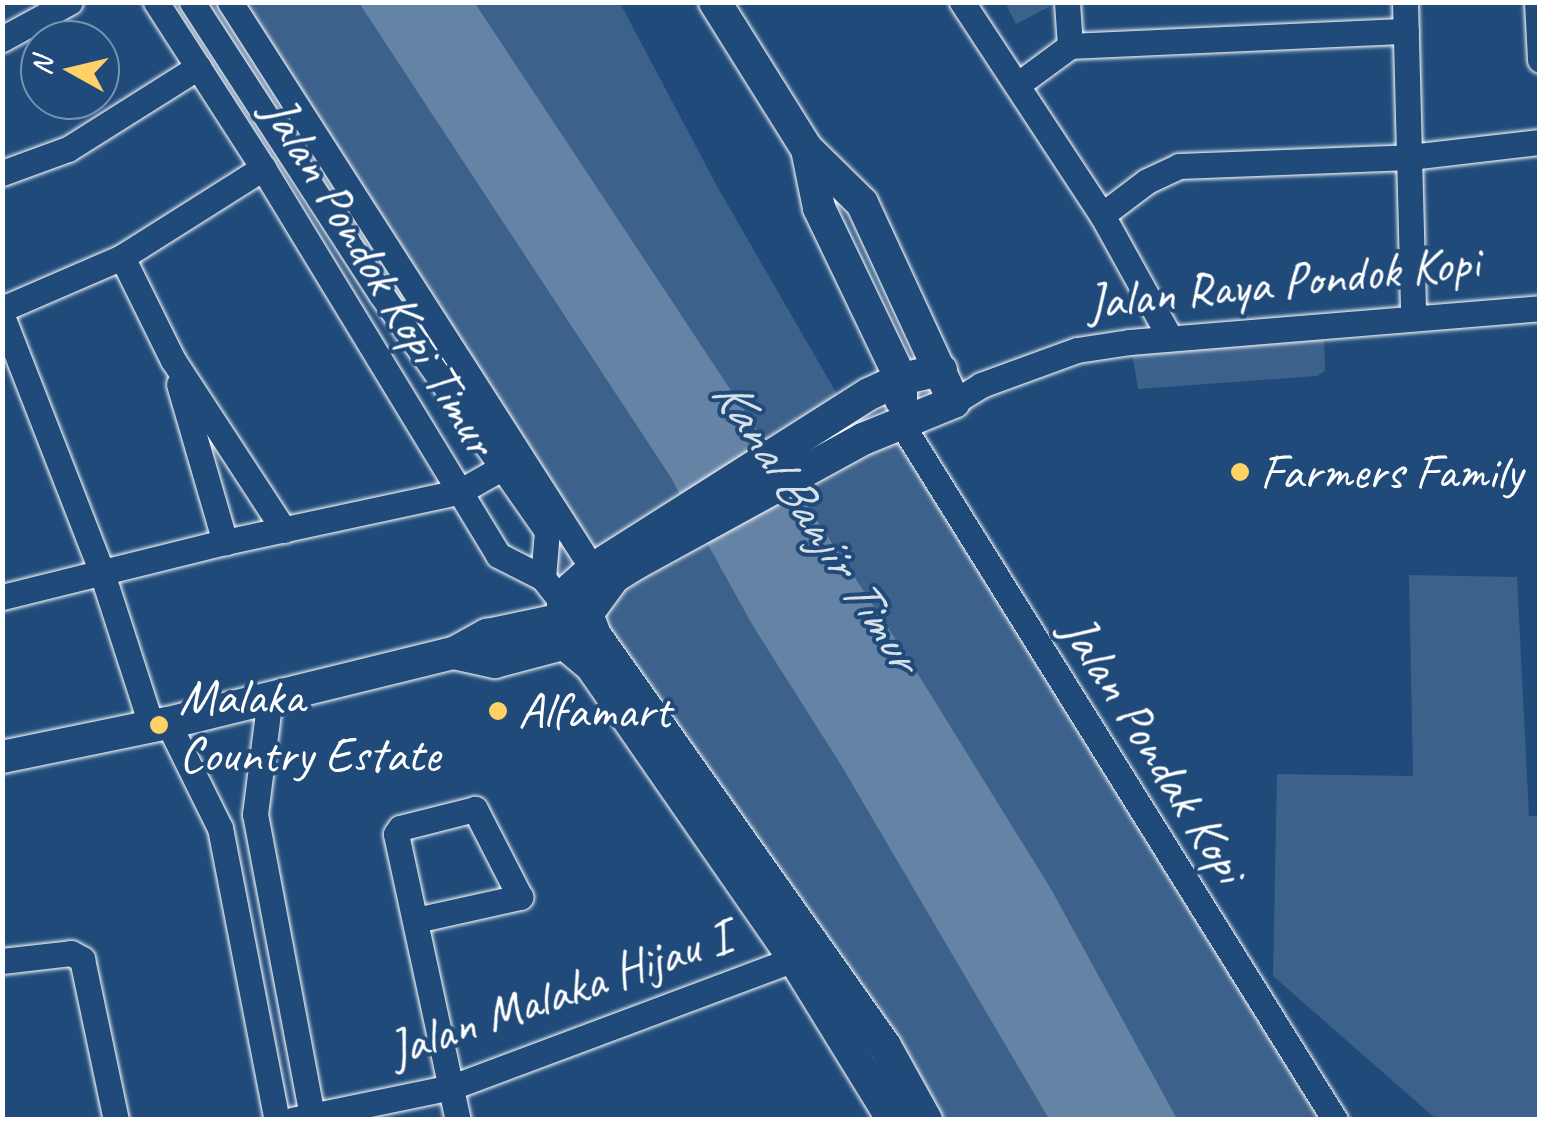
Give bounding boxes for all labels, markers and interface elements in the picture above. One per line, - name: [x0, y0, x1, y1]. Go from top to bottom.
- north arrow: [20, 20, 120, 120]
- text: N: [23, 55, 60, 77]
- street label: Jalan Pondok Kopi Timur: [250, 86, 510, 466]
- street label: Jalan Raya Pondok Kopi: [1084, 232, 1482, 332]
- water label: Kanal Banjir Timur: [698, 365, 934, 683]
- place label: Farmers Family: [1260, 442, 1521, 502]
- marker: Farmers Family: [1229, 461, 1251, 483]
- street label: Jalan Pondak Kopi: [1049, 606, 1259, 892]
- place label: Malaka Country Estate: [179, 666, 440, 784]
- place label: Alfamart: [518, 681, 671, 741]
- marker: Alfamart: [487, 700, 509, 722]
- marker: Malaka Country Estate: [148, 714, 170, 736]
- street label: Jalan Malaka Hijau I: [381, 907, 737, 1079]

